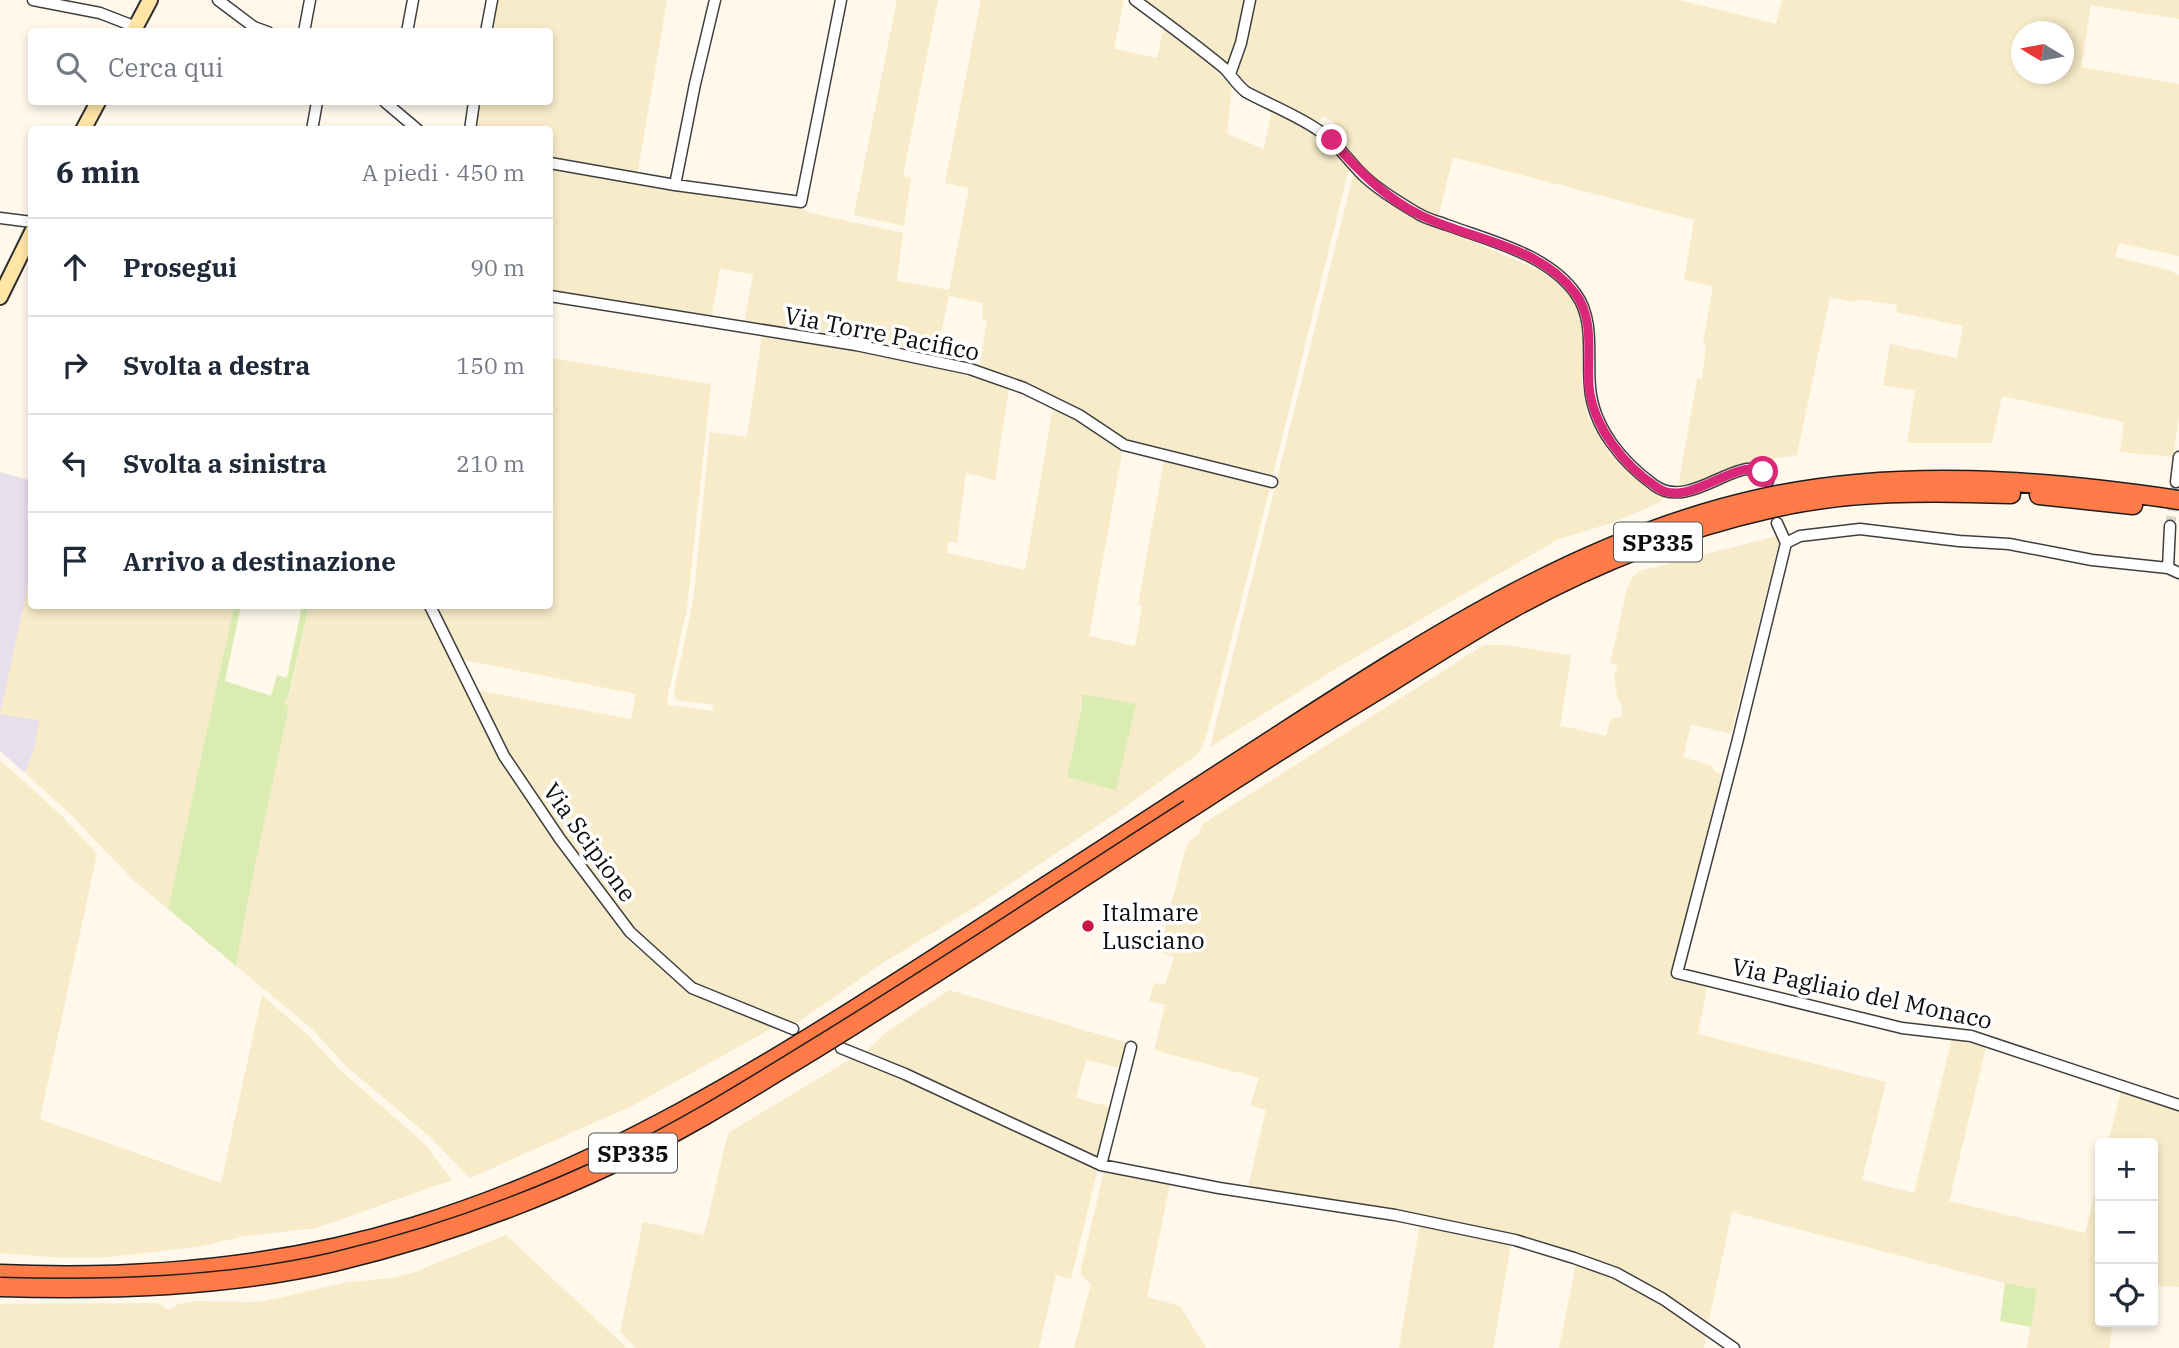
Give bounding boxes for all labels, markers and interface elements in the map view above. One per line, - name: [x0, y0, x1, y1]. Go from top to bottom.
- north arrow: [2011, 21, 2074, 84]
- search box: [28, 28, 553, 105]
- icon: search: [52, 48, 90, 86]
- text: Cerca qui: [108, 50, 223, 84]
- route end: [1316, 124, 1347, 155]
- text: 6 min: [56, 152, 140, 191]
- text: A piedi · 450 m: [362, 157, 525, 187]
- icon: ahead: [56, 248, 94, 286]
- text: Prosegui: [123, 250, 237, 284]
- text: 90 m: [470, 252, 525, 282]
- street label: Via Torre Pacifico: [782, 298, 982, 368]
- icon: right: [56, 346, 94, 384]
- text: Svolta a destra: [123, 348, 310, 382]
- text: 150 m: [456, 350, 525, 380]
- icon: left: [56, 444, 94, 482]
- text: Svolta a sinistra: [123, 446, 327, 480]
- text: 210 m: [456, 448, 525, 478]
- route start: [1747, 456, 1778, 487]
- road number: SP335: [1614, 522, 1702, 562]
- icon: arrive: [56, 542, 94, 580]
- text: Arrivo a destinazione: [123, 544, 396, 578]
- street label: Via Scipione: [536, 776, 644, 908]
- place label: Italmare Lusciano: [1102, 896, 1205, 956]
- marker: Italmare Lusciano: [1080, 918, 1096, 934]
- street label: Via Pagliaio del Monaco: [1729, 950, 1995, 1036]
- road number: SP335: [589, 1134, 677, 1172]
- map controls: [2095, 1138, 2158, 1327]
- button: +: [2095, 1138, 2158, 1201]
- button: −: [2095, 1201, 2158, 1264]
- button: locate: [2095, 1264, 2158, 1327]

